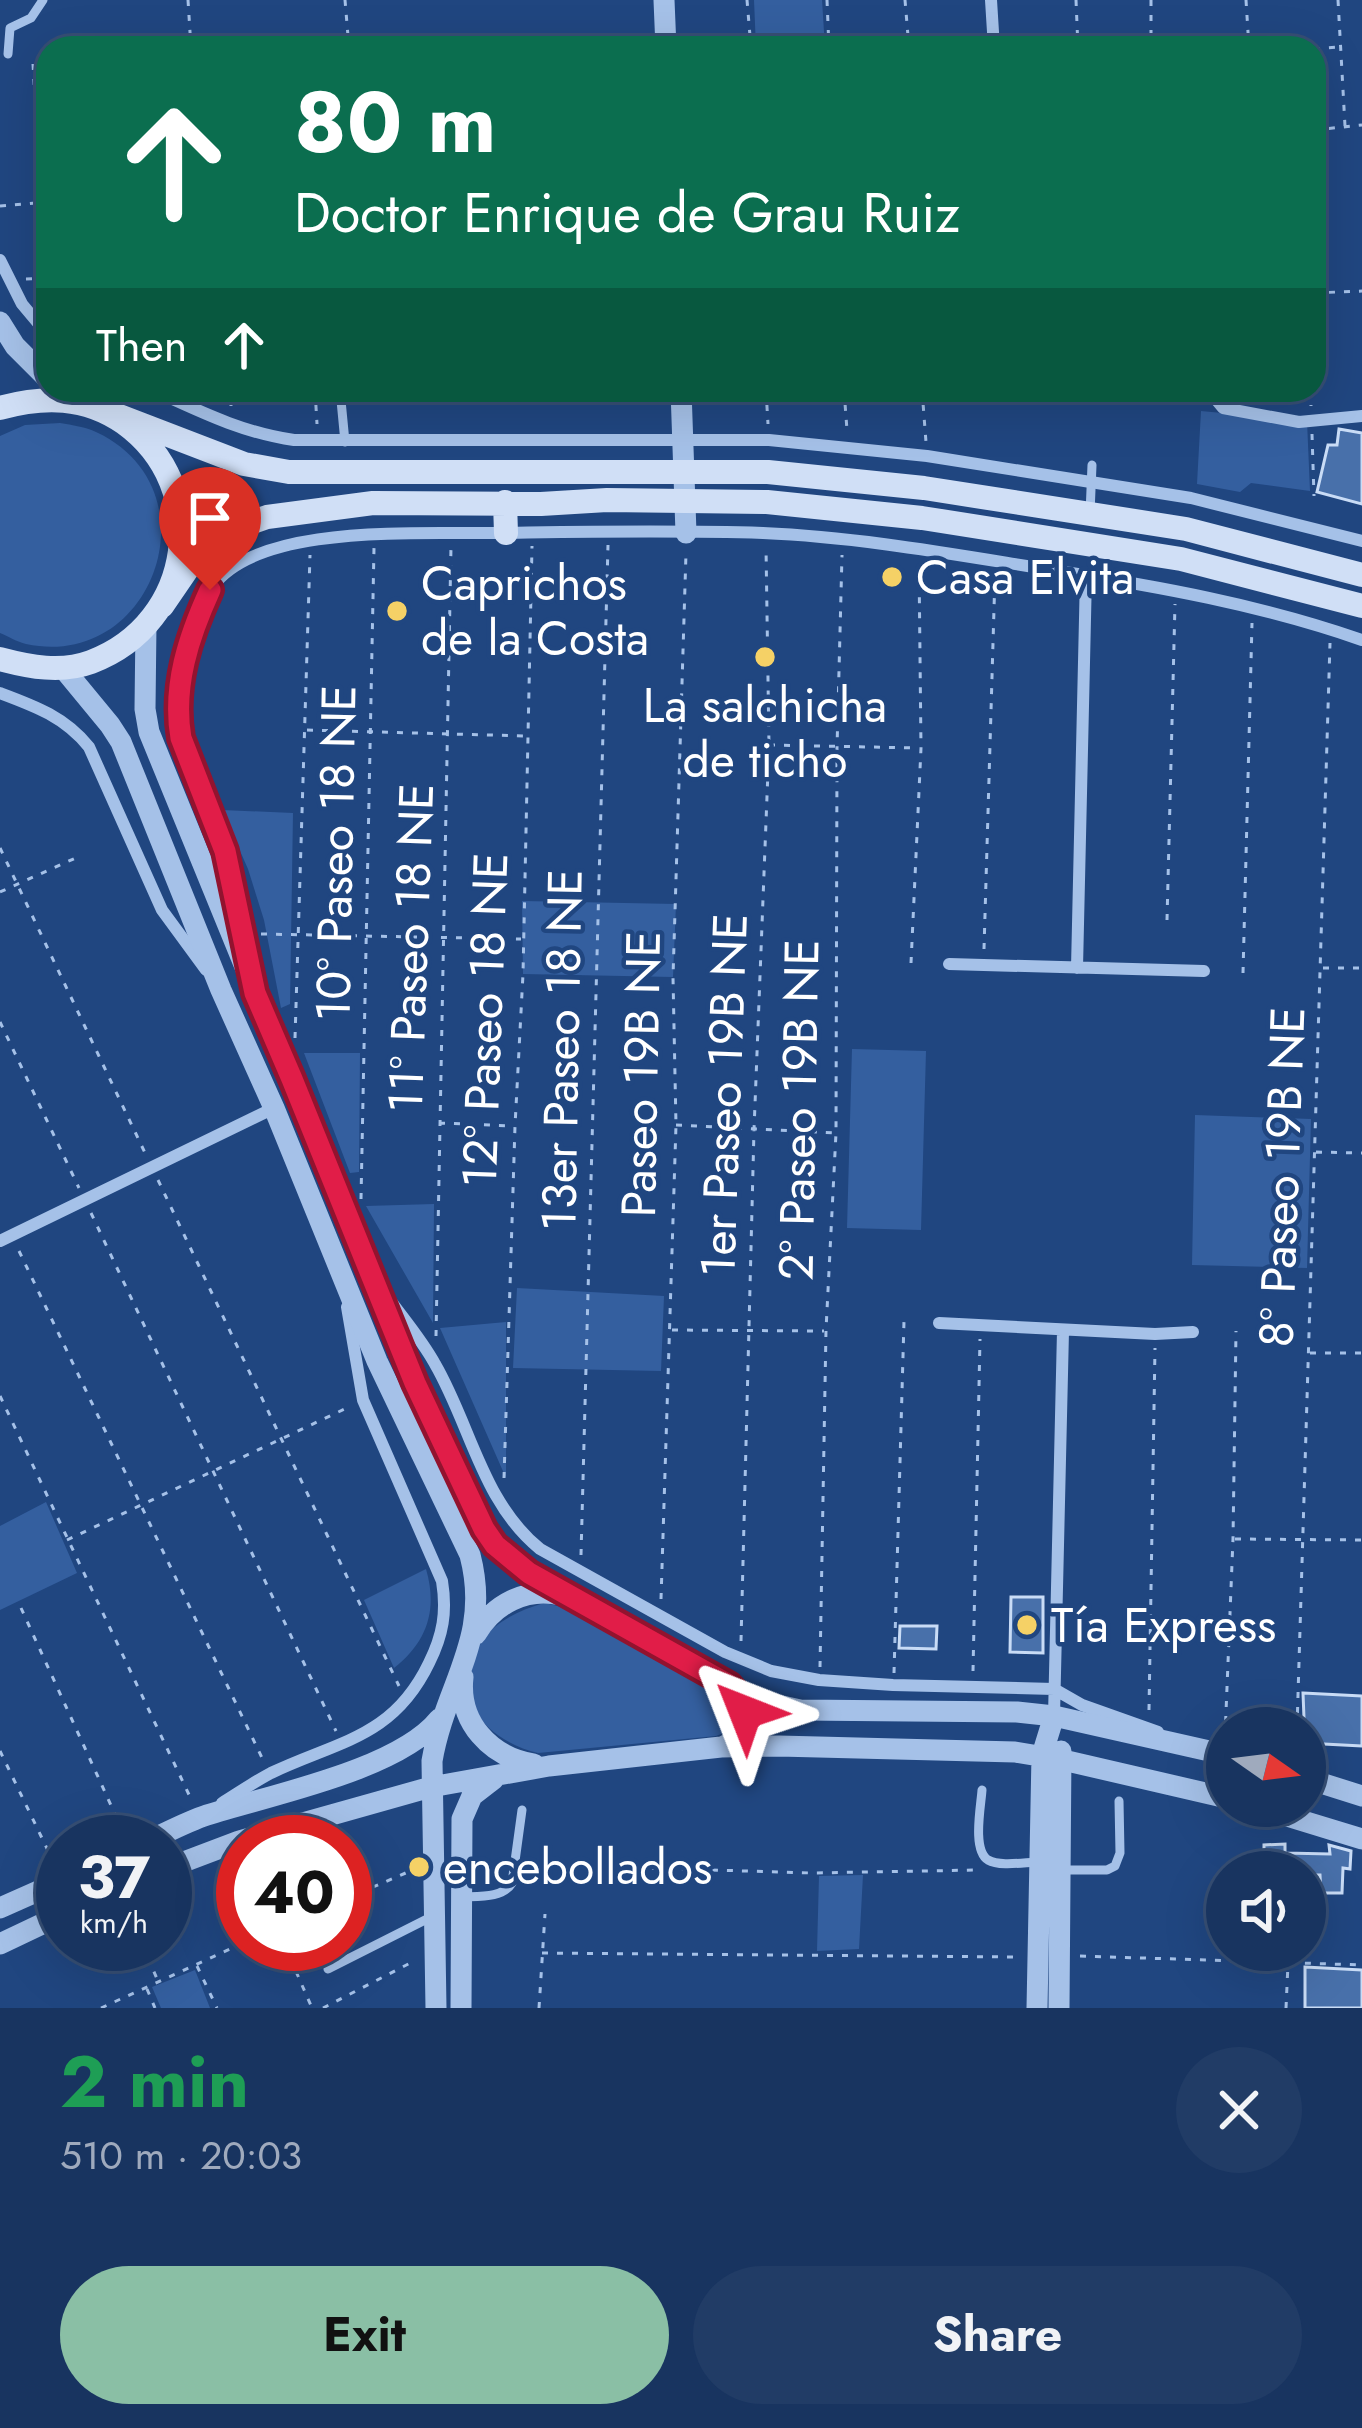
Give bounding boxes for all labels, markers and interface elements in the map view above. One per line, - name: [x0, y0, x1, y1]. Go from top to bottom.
- text: 80 m: [294, 62, 496, 184]
- icon: ahead: [96, 84, 252, 240]
- text: Doctor Enrique de Grau Ruiz: [294, 174, 960, 252]
- icon: ahead: [211, 312, 277, 378]
- text: Then: [96, 313, 187, 378]
- pin: [159, 467, 261, 590]
- icon: arrive: [177, 485, 243, 551]
- place label: Casa Elvita: [916, 543, 1134, 612]
- place label: Caprichos de la Costa: [421, 549, 649, 673]
- marker: Casa Elvita: [879, 564, 905, 590]
- marker: Caprichos de la Costa: [384, 598, 410, 624]
- marker: La salchicha de ticho: [752, 644, 778, 670]
- place label: La salchicha de ticho: [643, 671, 887, 795]
- street label: 10º Paseo 18 NE: [299, 684, 373, 1022]
- street label: 11º Paseo 18 NE: [371, 782, 451, 1114]
- street label: 12º Paseo 18 NE: [445, 851, 525, 1189]
- street label: 13er Paseo 18 NE: [524, 869, 600, 1231]
- street label: 1er Paseo 19B NE: [683, 912, 765, 1278]
- street label: Paseo 19B NE: [604, 930, 678, 1218]
- street label: 2º Paseo 19B NE: [762, 939, 836, 1281]
- street label: 8º Paseo 19B NE: [1242, 1006, 1322, 1348]
- place label: Tía Express: [1051, 1591, 1276, 1660]
- marker: Tía Express: [1014, 1612, 1040, 1638]
- position arrow: [682, 1649, 808, 1775]
- north arrow: [1206, 1707, 1326, 1827]
- map controls: [1206, 1707, 1326, 1971]
- speed limit sign: 40: [216, 1815, 372, 1971]
- place label: encebollados: [443, 1833, 712, 1902]
- text: 37: [78, 1834, 150, 1921]
- button: sound: [1206, 1851, 1326, 1971]
- marker: encebollados: [406, 1854, 432, 1880]
- text: km/h: [80, 1901, 148, 1944]
- text: 2 min: [60, 2030, 249, 2134]
- button: close: [1176, 2047, 1302, 2173]
- text: 510 m · 20:03: [60, 2127, 302, 2184]
- button: Exit: [60, 2266, 669, 2404]
- button: Share: [693, 2266, 1302, 2404]

